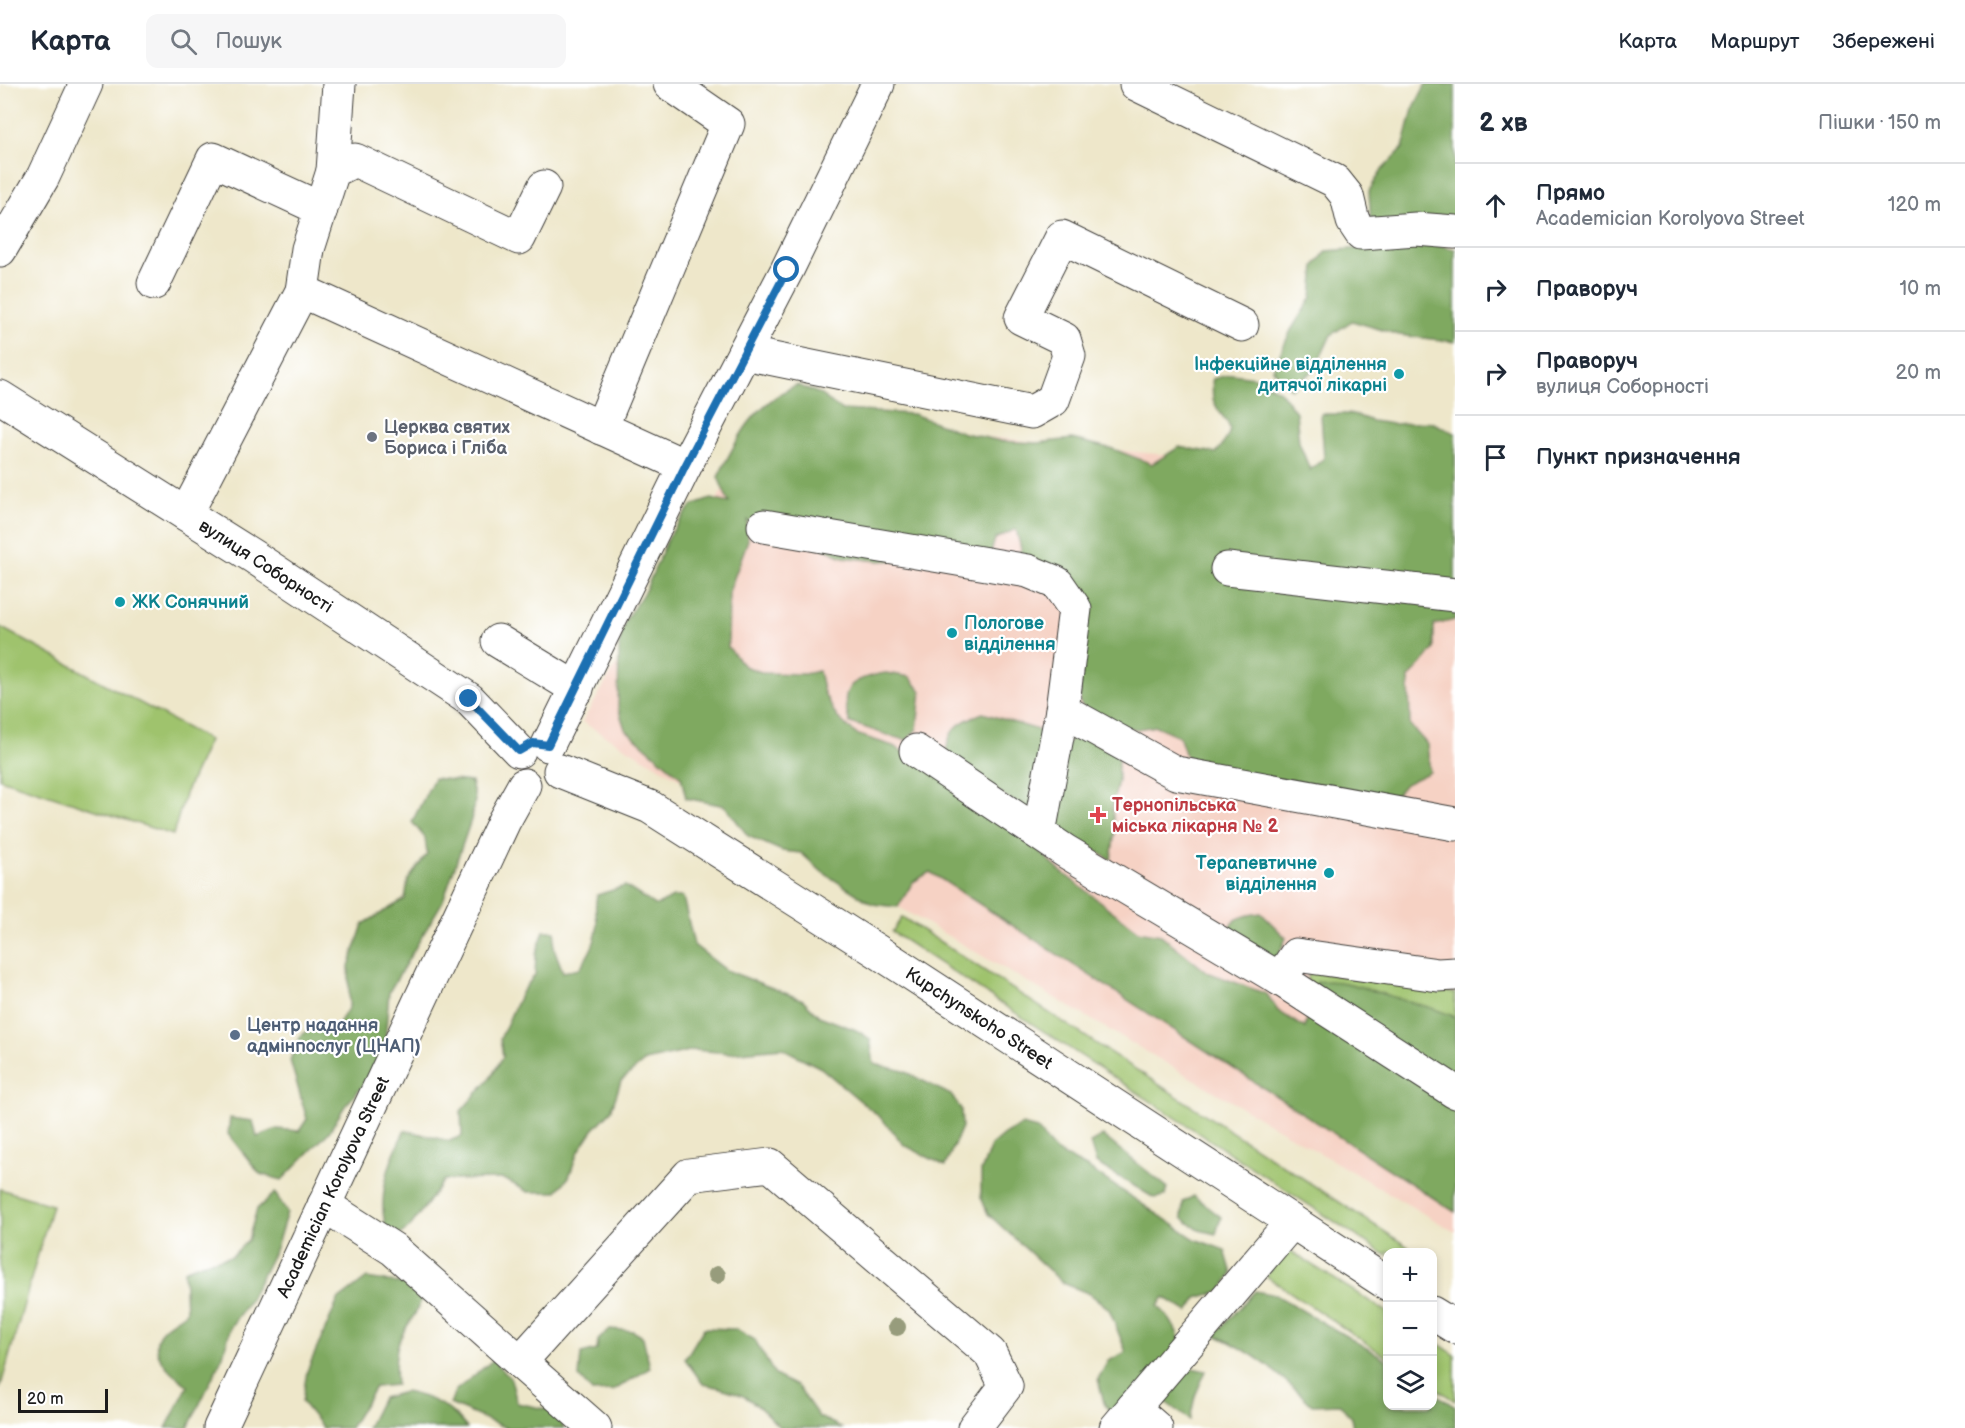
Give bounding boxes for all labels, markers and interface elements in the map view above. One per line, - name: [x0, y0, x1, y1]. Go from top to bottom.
- search box: [146, 14, 566, 68]
- text: Карта: [30, 25, 110, 58]
- icon: search: [167, 25, 200, 58]
- text: Пошук: [215, 28, 282, 55]
- text: Карта: [1618, 29, 1677, 54]
- text: Маршрут: [1710, 29, 1800, 54]
- text: Збережені: [1833, 29, 1935, 54]
- text: 2 хв: [1479, 108, 1528, 139]
- text: Пішки · 150 m: [1818, 111, 1941, 135]
- text: Прямо: [1536, 180, 1605, 207]
- icon: ahead: [1479, 189, 1512, 222]
- text: 120 m: [1888, 193, 1941, 217]
- text: Academician Korolyova Street: [1536, 207, 1805, 231]
- route start: [773, 256, 799, 282]
- icon: right: [1479, 273, 1512, 306]
- text: Праворуч: [1536, 276, 1638, 303]
- text: 10 m: [1900, 277, 1941, 301]
- text: Праворуч: [1536, 348, 1638, 375]
- place label: Інфекційне відділення дитячої лікарні: [1194, 354, 1387, 396]
- icon: right: [1479, 357, 1512, 390]
- text: 20 m: [1896, 361, 1941, 385]
- marker: Інфекційне відділення дитячої лікарні: [1392, 367, 1406, 381]
- text: вулиця Соборності: [1536, 375, 1709, 399]
- place label: Церква святих Бориса і Гліба: [384, 417, 511, 459]
- marker: Церква святих Бориса і Гліба: [365, 430, 379, 444]
- icon: arrive: [1479, 441, 1512, 474]
- text: Пункт призначення: [1536, 444, 1741, 471]
- street label: вулиця Соборності: [195, 515, 337, 618]
- place label: ЖК Сонячний: [132, 592, 249, 613]
- marker: ЖК Сонячний: [113, 595, 127, 609]
- place label: Пологове відділення: [964, 613, 1056, 655]
- marker: Пологове відділення: [945, 626, 959, 640]
- route end: [455, 685, 481, 711]
- place label: Тернопільська міська лікарня № 2: [1112, 795, 1279, 837]
- marker: Тернопільська міська лікарня № 2: [1089, 806, 1107, 824]
- place label: Терапевтичне відділення: [1196, 853, 1317, 895]
- marker: Терапевтичне відділення: [1322, 866, 1336, 880]
- street label: Kupchynskoho Street: [901, 963, 1057, 1074]
- place label: Центр надання адмінпослуг (ЦНАП): [247, 1015, 421, 1057]
- marker: Центр надання адмінпослуг (ЦНАП): [228, 1028, 242, 1042]
- street label: Academician Korolyova Street: [273, 1073, 394, 1301]
- map controls: [1383, 1248, 1437, 1410]
- button: +: [1383, 1248, 1437, 1302]
- button: −: [1383, 1302, 1437, 1356]
- button: layers: [1383, 1356, 1437, 1410]
- scale bar: [18, 1386, 108, 1414]
- text: 20 m: [27, 1390, 63, 1409]

